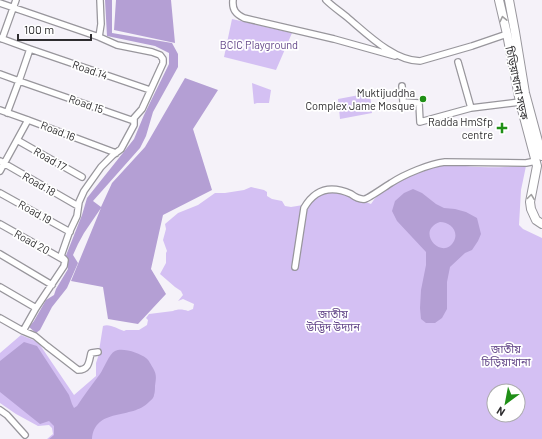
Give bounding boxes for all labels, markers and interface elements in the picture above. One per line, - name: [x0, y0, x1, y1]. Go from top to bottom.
- one-way arrow: [500, 15, 508, 22]
- scale bar: [18, 16, 91, 42]
- text: 100 m: [24, 22, 54, 36]
- park label: BCIC Playground: [220, 38, 298, 51]
- street label: চিড়িয়াখানা সড়ক: [503, 44, 532, 121]
- street label: Road 14: [71, 57, 110, 82]
- place label: Muktijuddha Complex Jame Mosque: [305, 86, 415, 112]
- street label: Road 15: [67, 92, 106, 116]
- marker: Muktijuddha Complex Jame Mosque: [418, 94, 428, 104]
- place label: Radda HmSfp centre: [428, 115, 493, 141]
- street label: Road 16: [39, 118, 78, 143]
- marker: Radda HmSfp centre: [496, 122, 508, 134]
- street label: Road 17: [32, 144, 69, 173]
- street label: Road 18: [20, 169, 58, 198]
- one-way arrow: [526, 194, 535, 200]
- street label: Road 19: [16, 197, 54, 226]
- street label: Road 20: [12, 227, 52, 257]
- park label: জাতীয় উদ্ভিদ উদ্যান: [305, 307, 360, 333]
- park label: জাতীয় চিড়িয়াখানা: [480, 342, 532, 368]
- north arrow: [486, 383, 526, 423]
- text: N: [494, 404, 507, 419]

